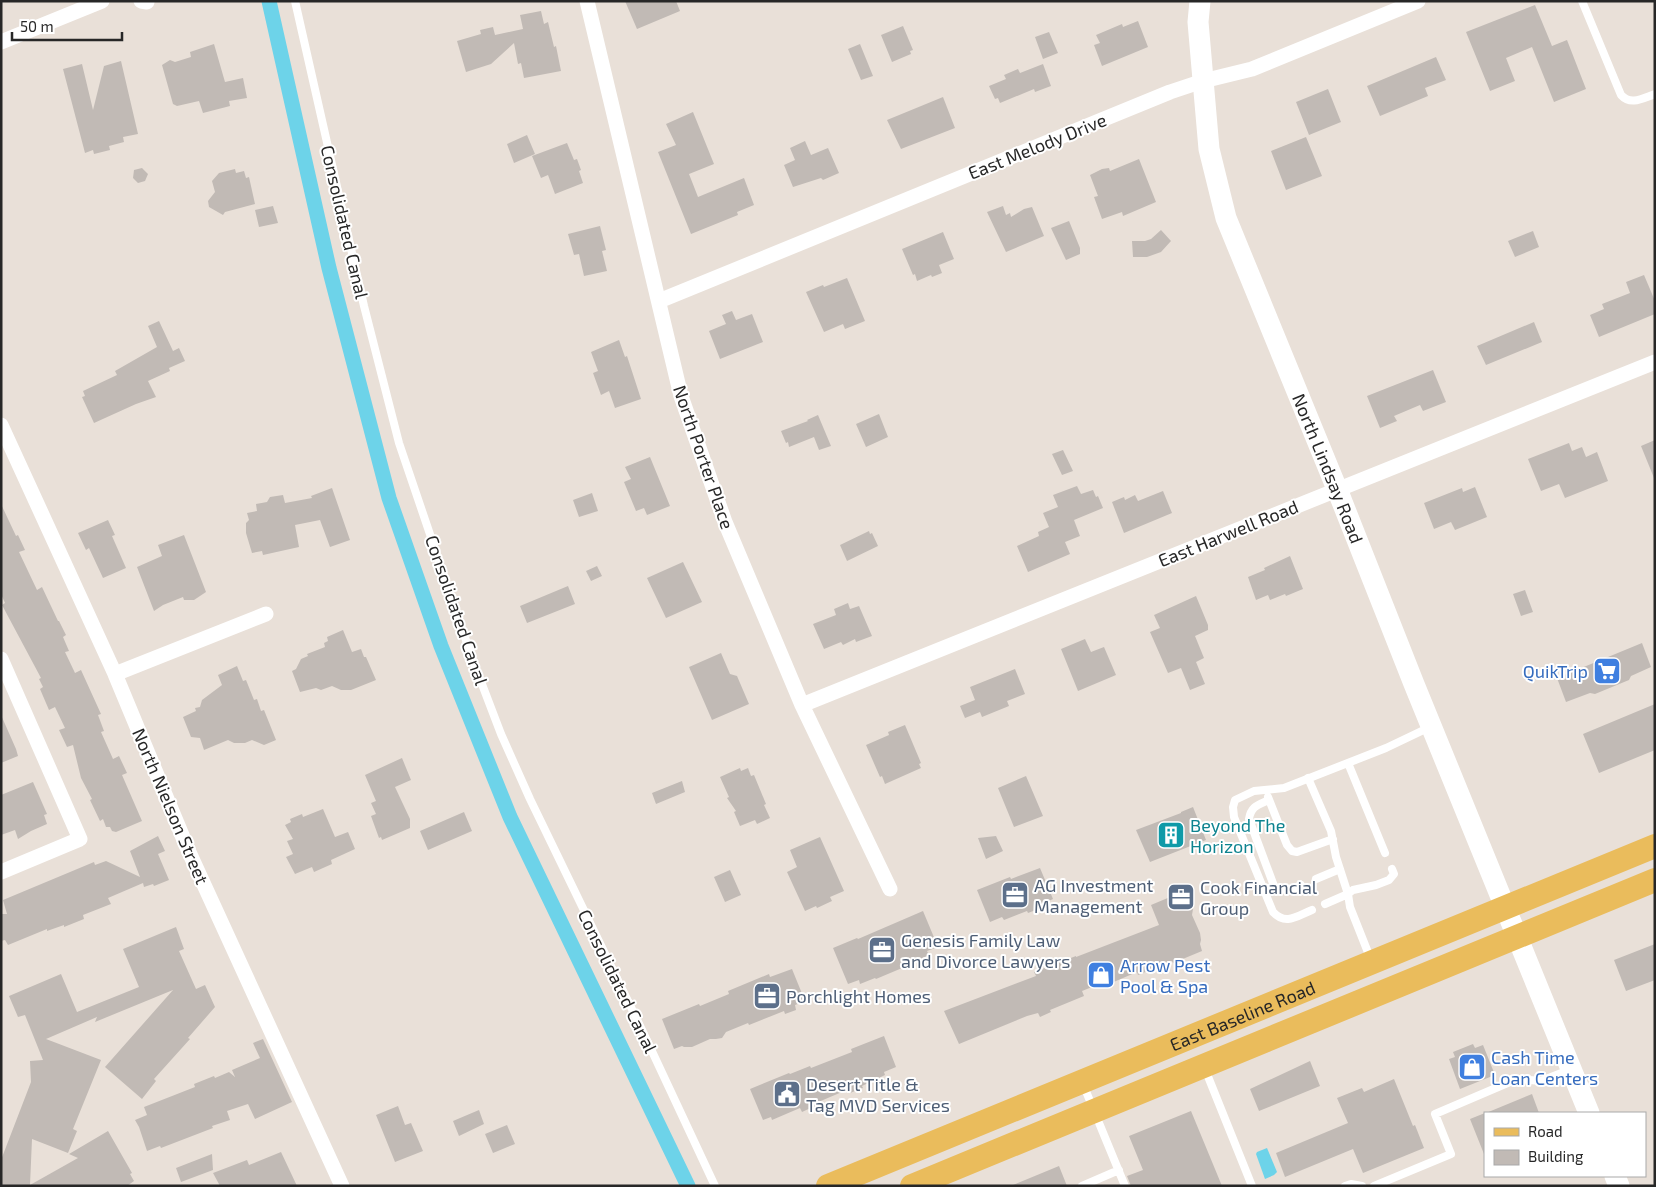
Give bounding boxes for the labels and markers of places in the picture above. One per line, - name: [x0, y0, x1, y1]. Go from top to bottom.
- supermarket icon: QuikTrip: [1592, 656, 1622, 686]
- place label: QuikTrip: [1523, 660, 1588, 682]
- place label: Beyond The Horizon: [1190, 814, 1285, 857]
- building icon: Beyond The Horizon: [1156, 820, 1186, 850]
- place label: AG Investment Management: [1034, 874, 1154, 917]
- place label: Cook Financial Group: [1200, 876, 1318, 919]
- office icon: AG Investment Management: [1000, 880, 1030, 910]
- office icon: Cook Financial Group: [1166, 882, 1196, 912]
- place label: Genesis Family Law and Divorce Lawyers: [901, 929, 1070, 972]
- office icon: Genesis Family Law and Divorce Lawyers: [867, 935, 897, 965]
- place label: Arrow Pest Pool & Spa: [1120, 954, 1210, 997]
- shop icon: Arrow Pest Pool & Spa: [1086, 960, 1116, 990]
- office icon: Porchlight Homes: [752, 981, 782, 1011]
- place label: Porchlight Homes: [786, 985, 931, 1007]
- place label: Cash Time Loan Centers: [1491, 1046, 1598, 1089]
- shop icon: Cash Time Loan Centers: [1457, 1052, 1487, 1082]
- place label: Desert Title & Tag MVD Services: [806, 1073, 950, 1116]
- public building icon: Desert Title & Tag MVD Services: [772, 1079, 802, 1109]

